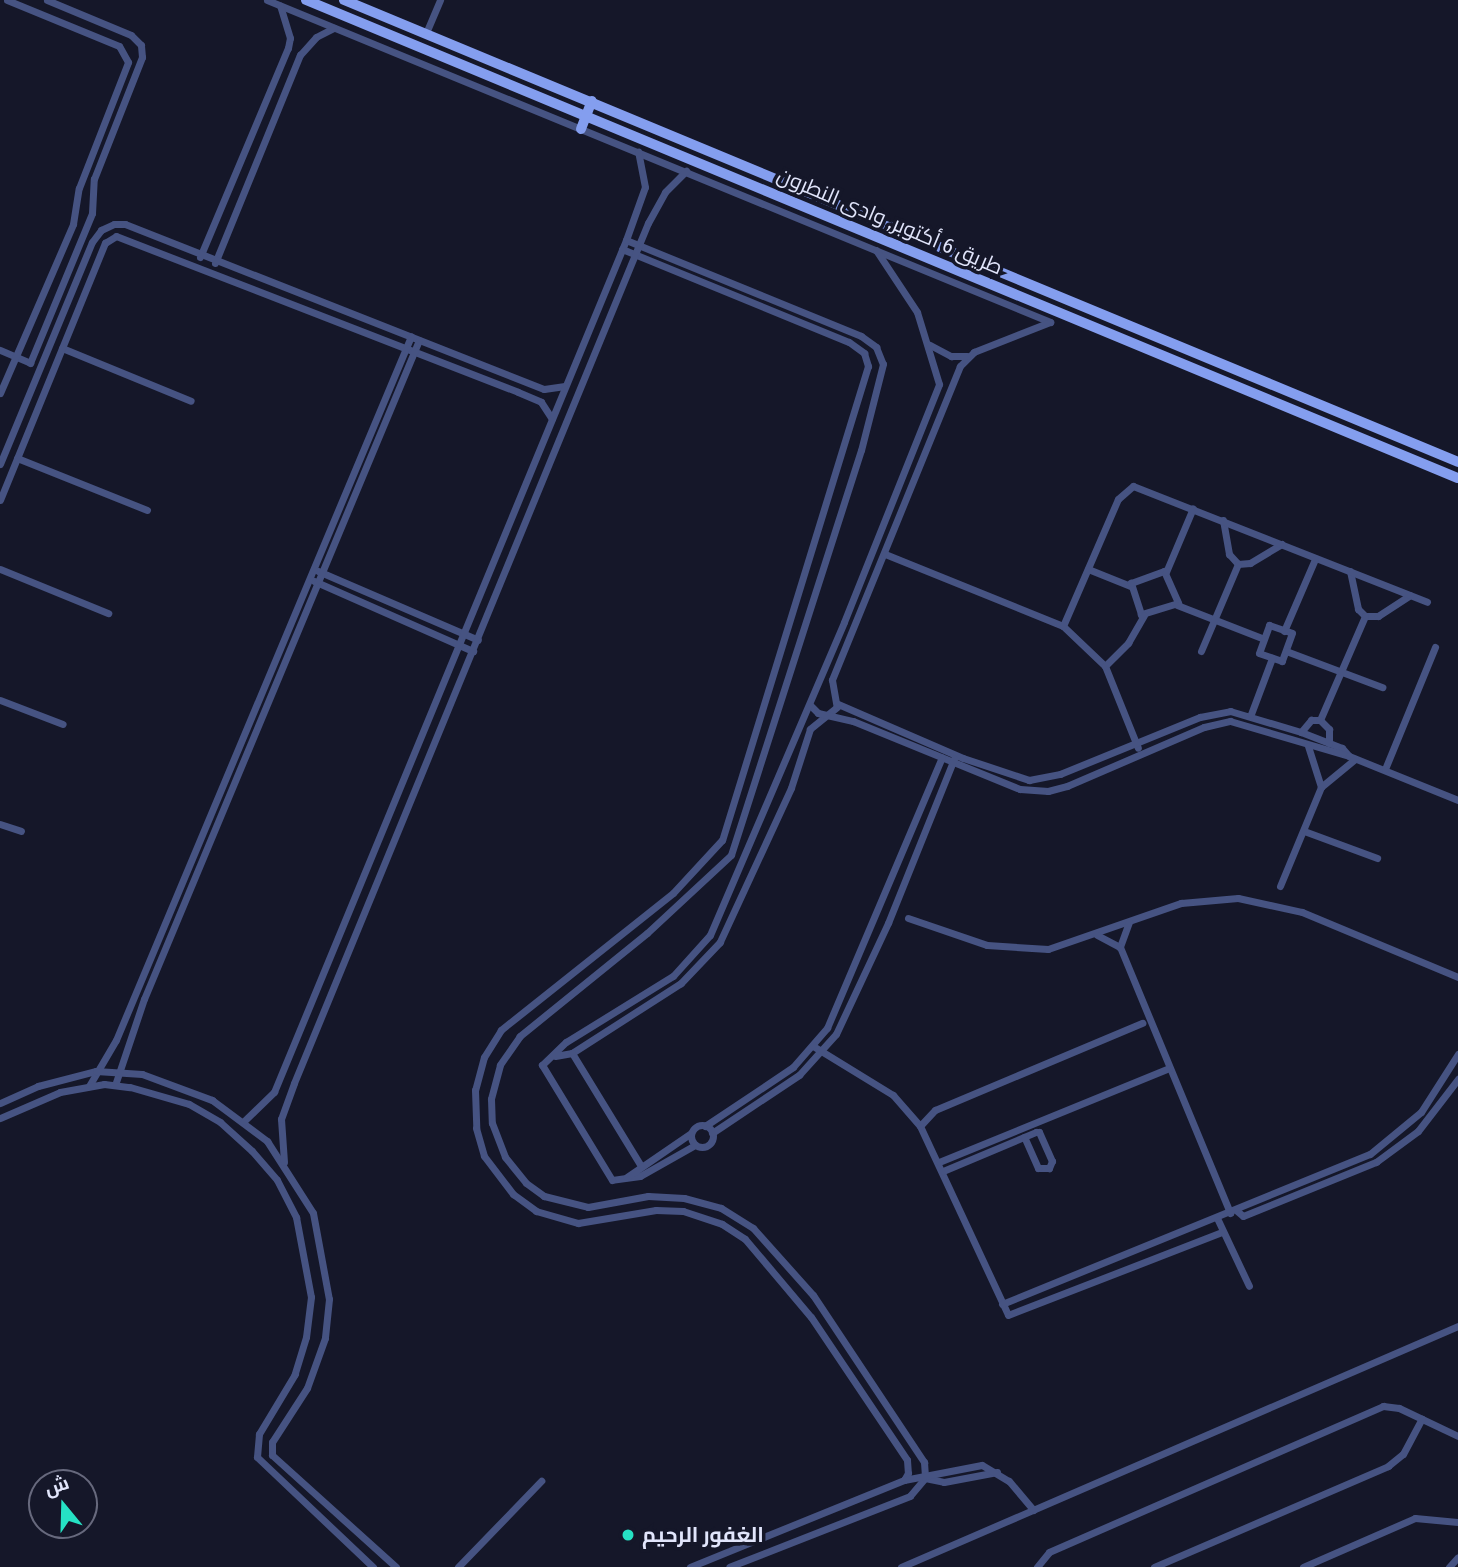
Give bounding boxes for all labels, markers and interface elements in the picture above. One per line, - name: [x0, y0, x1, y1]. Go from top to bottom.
- street label: طريق 6 أكتوبر, وادى النطرون: [773, 162, 1007, 280]
- north arrow: [28, 1469, 98, 1539]
- text: ش: [41, 1471, 72, 1500]
- place label: الغفور الرحيم: [642, 1522, 764, 1548]
- marker: الغفور الرحيم: [620, 1527, 636, 1543]

